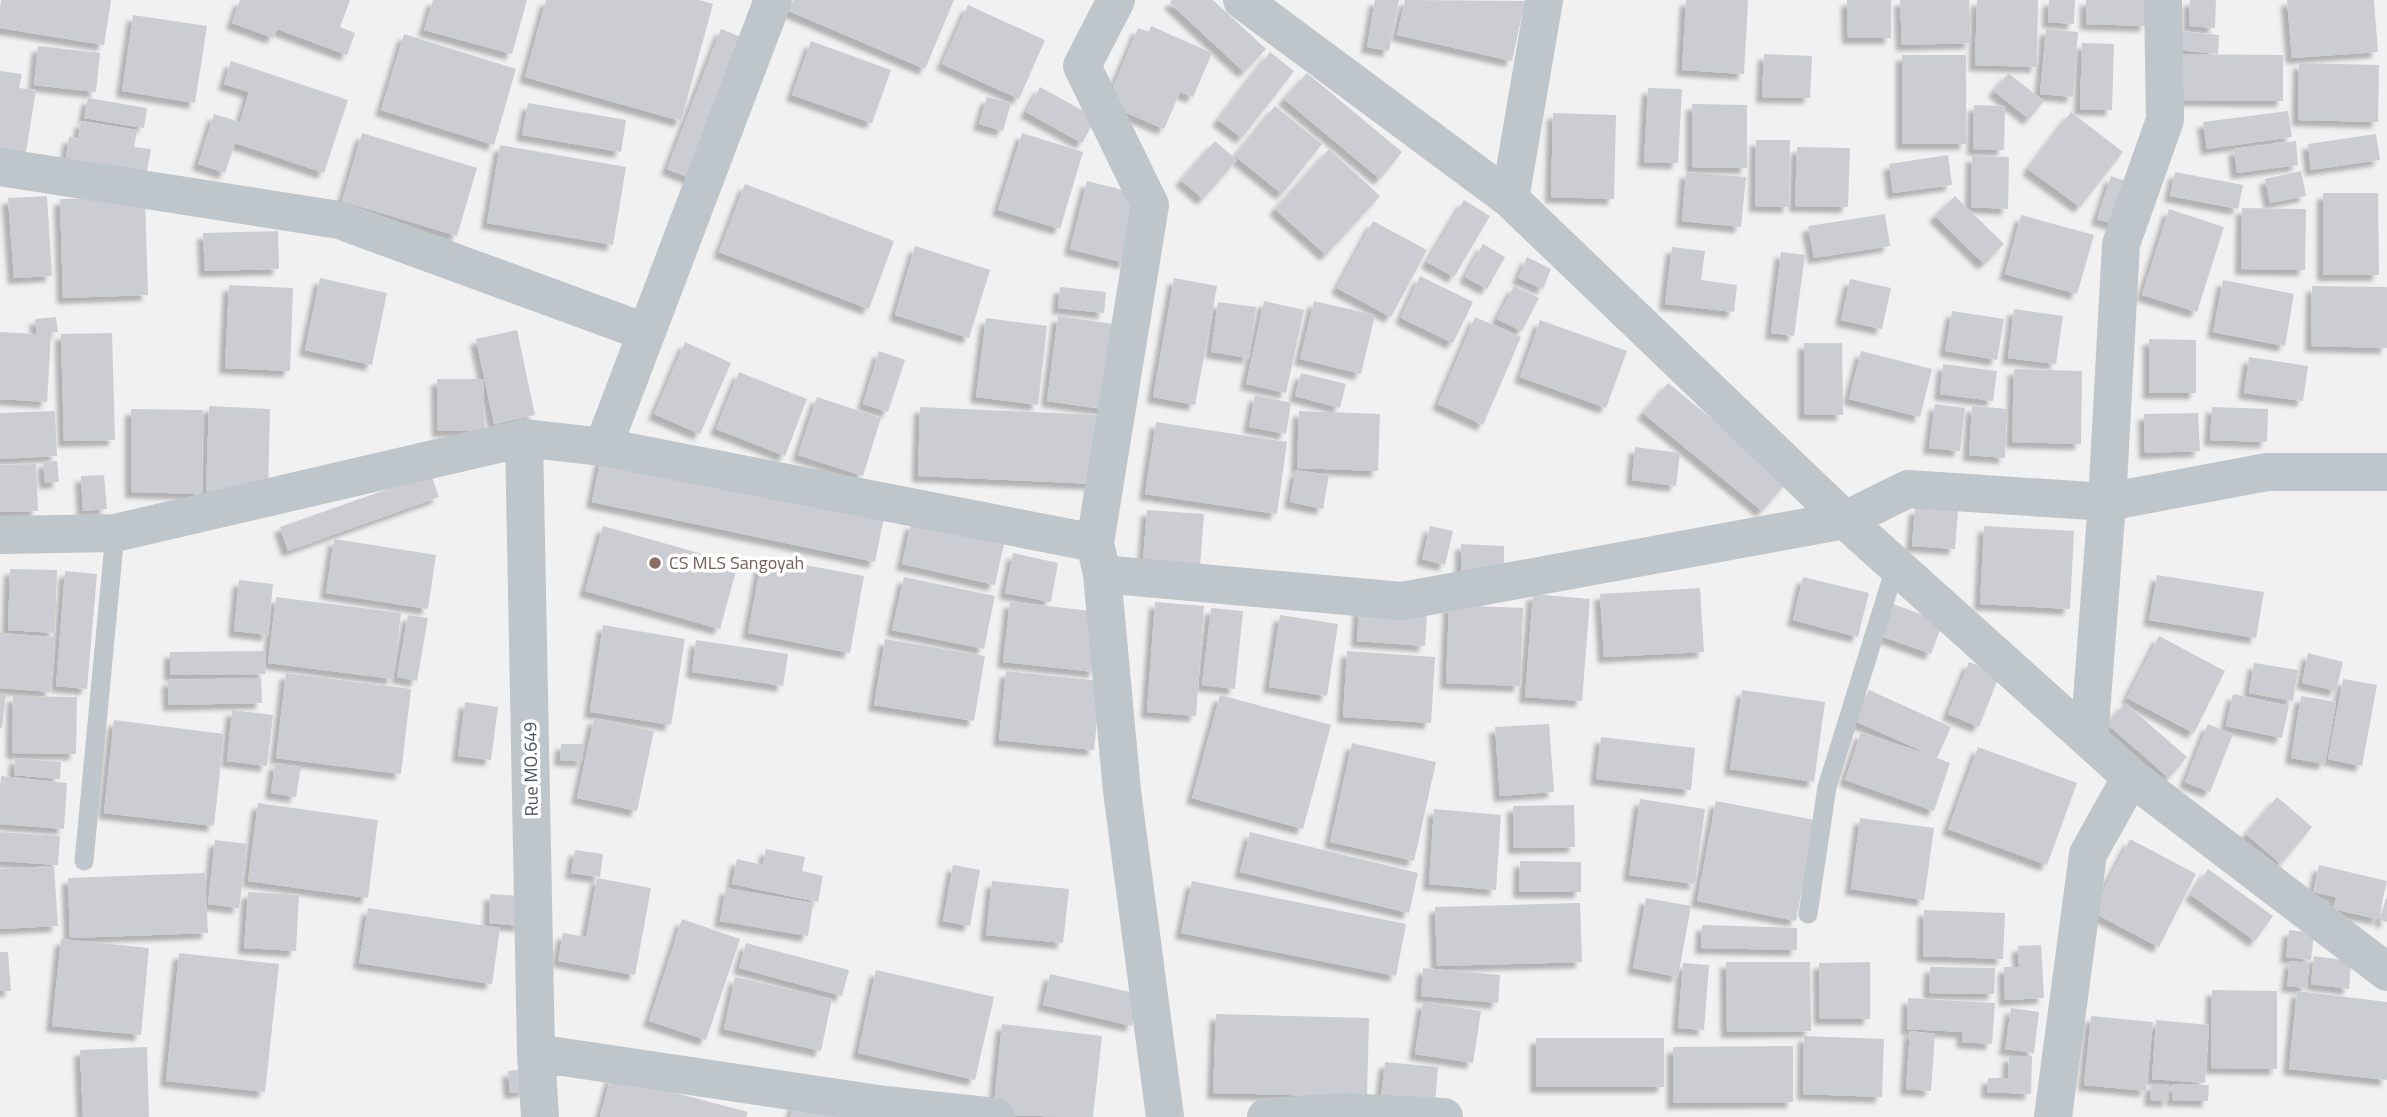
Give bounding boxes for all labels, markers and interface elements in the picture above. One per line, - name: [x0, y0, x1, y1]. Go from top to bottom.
- place label: CS MLS Sangoyah: [669, 549, 804, 576]
- marker: CS MLS Sangoyah: [647, 555, 663, 571]
- street label: Rue MO.649: [516, 721, 545, 817]

